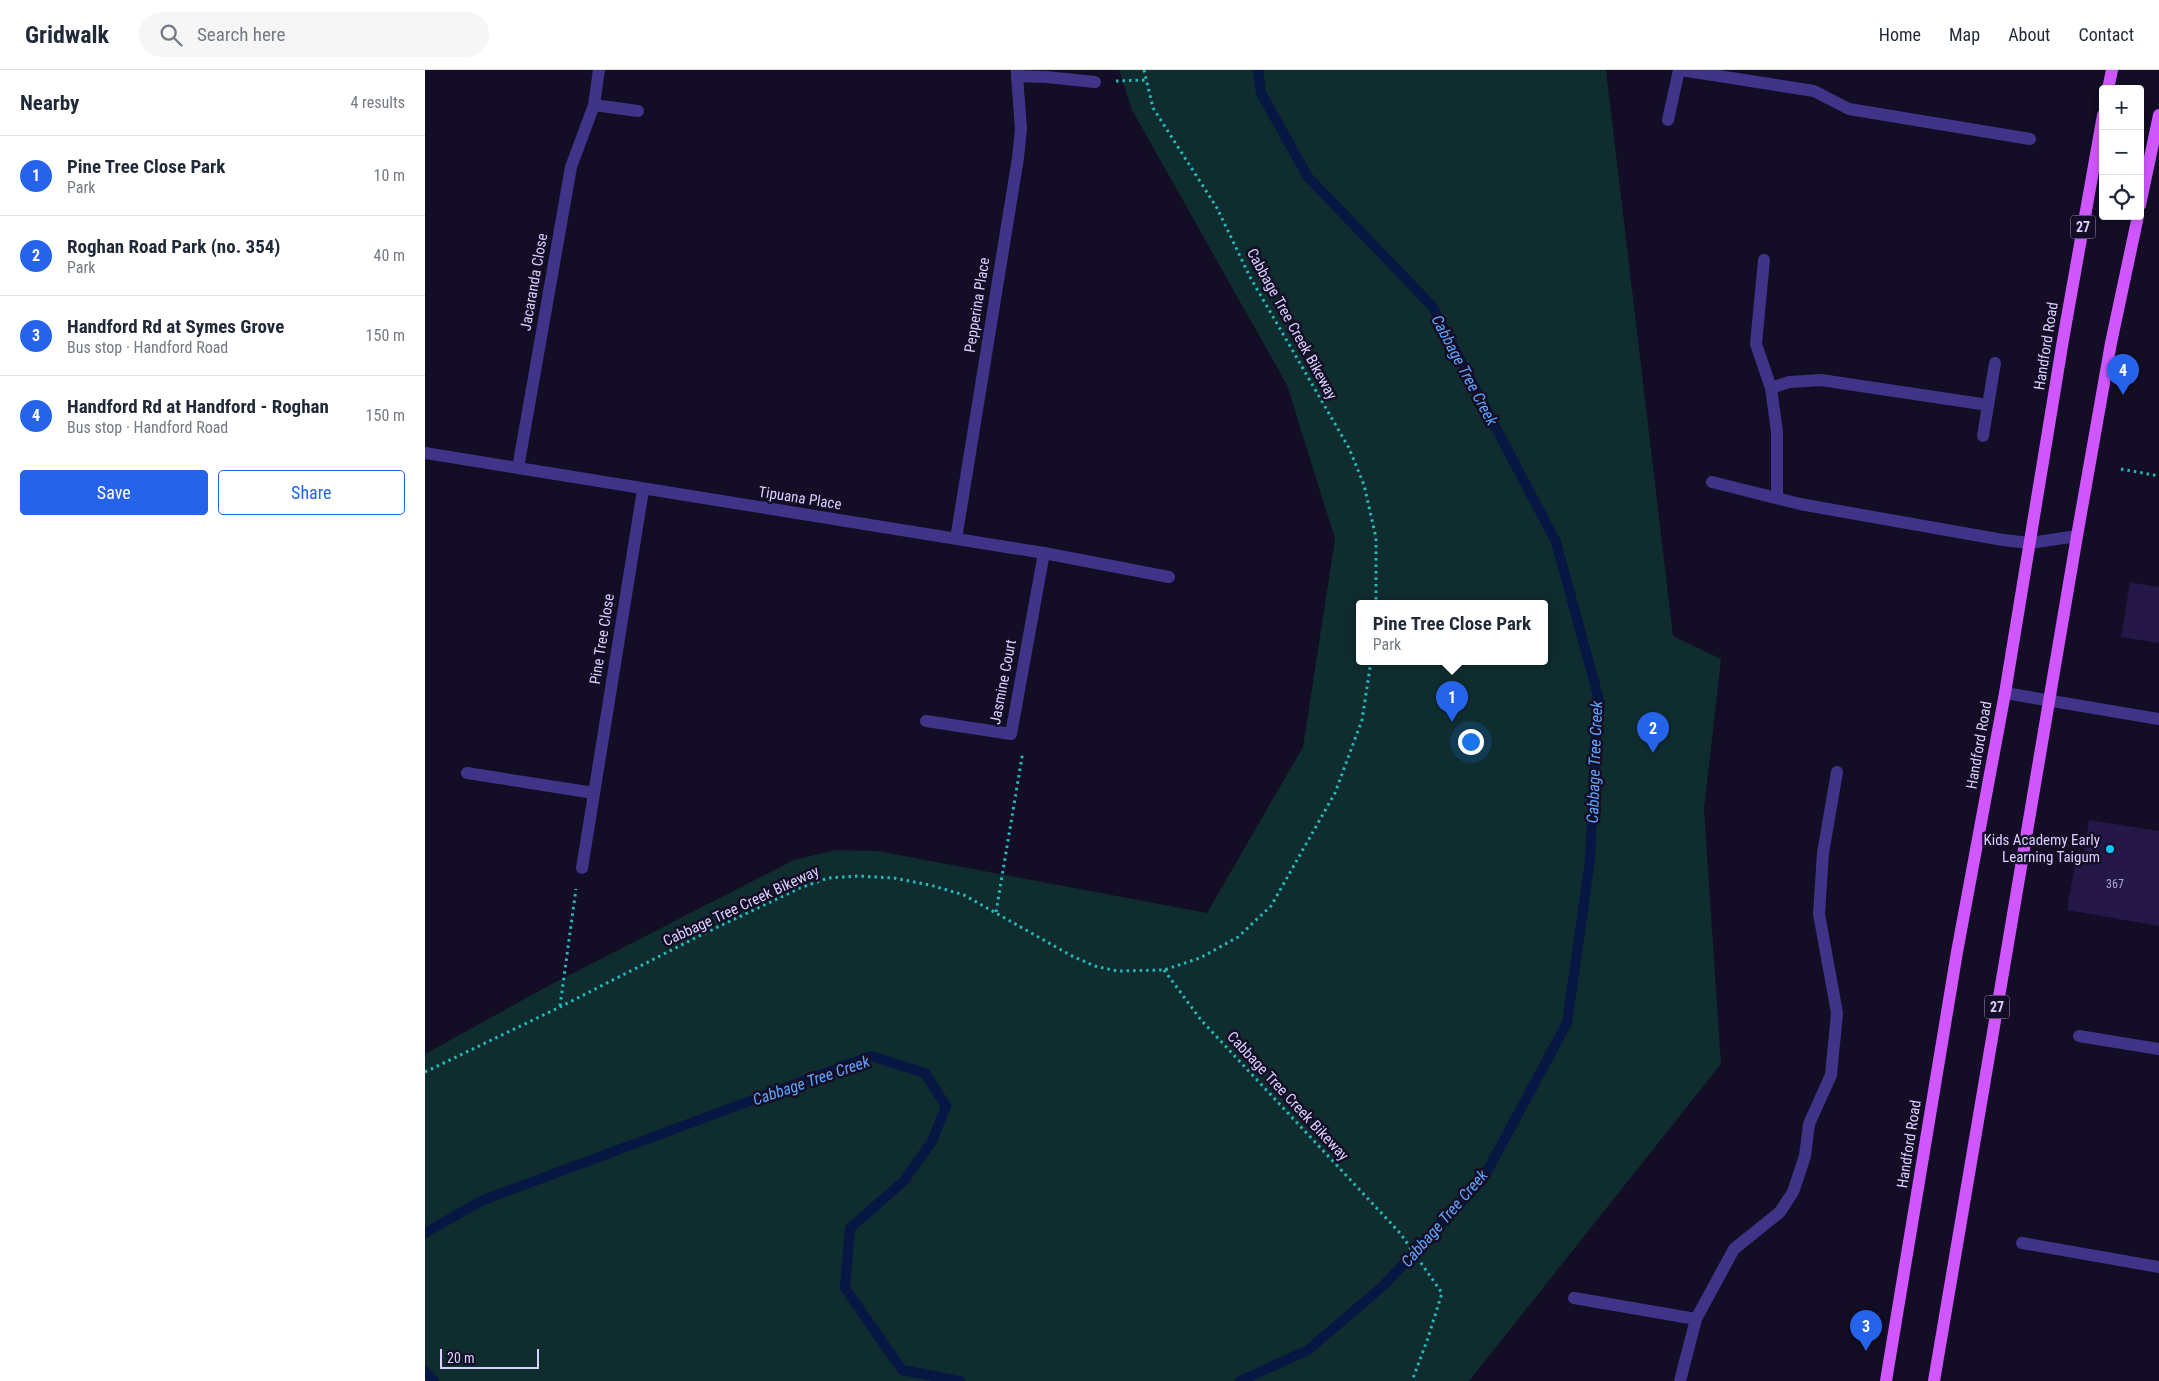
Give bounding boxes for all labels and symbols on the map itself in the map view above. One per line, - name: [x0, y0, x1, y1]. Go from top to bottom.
- road number: 27: [2071, 216, 2095, 238]
- street label: Jacaranda Close: [517, 232, 551, 332]
- street label: Cabbage Tree Creek Bikeway: [1243, 245, 1341, 403]
- street label: Pepperina Place: [961, 256, 993, 354]
- street label: Handford Road: [2030, 301, 2062, 391]
- water label: Cabbage Tree Creek: [1427, 312, 1502, 430]
- pin: 4: [2107, 354, 2139, 395]
- street label: Tipuana Place: [757, 483, 843, 513]
- street label: Pine Tree Close: [586, 592, 618, 686]
- street label: Jasmine Court: [986, 638, 1020, 726]
- pin: 1: [1436, 681, 1468, 722]
- water label: Cabbage Tree Creek: [1583, 700, 1606, 824]
- street label: Handford Road: [1962, 700, 1996, 790]
- pin: 2: [1637, 712, 1669, 753]
- your location: [1458, 729, 1484, 755]
- place label: Kids Academy Early Learning Taigum: [1984, 831, 2100, 866]
- marker: Kids Academy Early Learning Taigum: [2104, 843, 2116, 855]
- street label: Cabbage Tree Creek Bikeway: [660, 862, 822, 950]
- house number: 367: [2106, 877, 2124, 891]
- road number: 27: [1985, 996, 2009, 1019]
- street label: Cabbage Tree Creek Bikeway: [1223, 1028, 1353, 1164]
- water label: Cabbage Tree Creek: [750, 1051, 873, 1109]
- street label: Handford Road: [1893, 1099, 1925, 1189]
- water label: Cabbage Tree Creek: [1397, 1165, 1492, 1271]
- pin: 3: [1850, 1310, 1882, 1351]
- scale bar: [440, 1346, 539, 1369]

